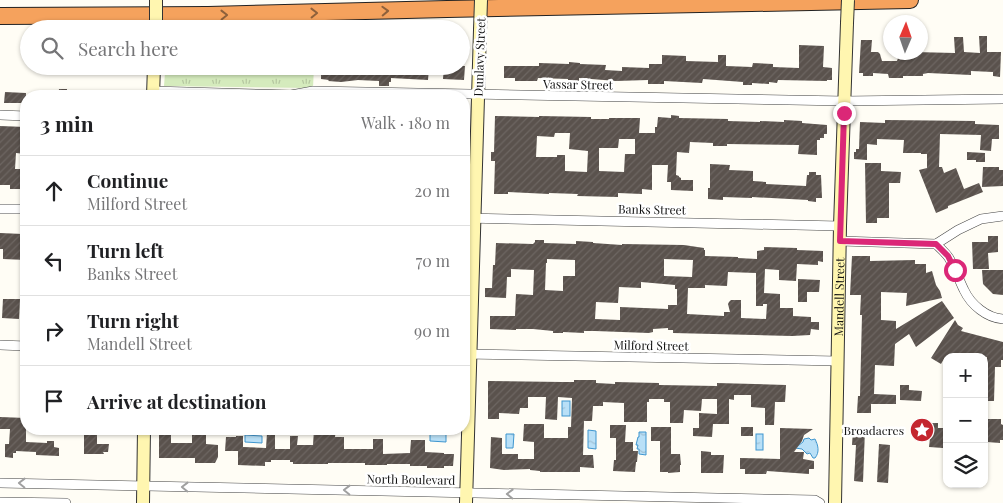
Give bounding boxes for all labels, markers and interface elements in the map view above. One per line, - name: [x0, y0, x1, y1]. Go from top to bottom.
- one-way arrow: [382, 5, 390, 16]
- one-way arrow: [311, 8, 319, 18]
- one-way arrow: [220, 9, 228, 20]
- north arrow: [883, 15, 928, 60]
- street label: Dunlavy Street: [470, 17, 488, 97]
- search box: [20, 20, 470, 75]
- icon: search: [38, 34, 66, 62]
- text: Search here: [78, 35, 178, 61]
- street label: Vassar Street: [542, 75, 614, 93]
- route end: [833, 102, 856, 125]
- text: 3 min: [40, 109, 94, 137]
- text: Walk · 180 m: [361, 112, 450, 133]
- text: Continue: [87, 167, 168, 193]
- icon: ahead: [40, 177, 68, 205]
- text: 20 m: [415, 180, 450, 201]
- text: Milford Street: [87, 193, 187, 214]
- street label: Banks Street: [618, 200, 687, 218]
- text: Turn left: [87, 237, 164, 263]
- icon: left: [40, 247, 68, 275]
- text: 70 m: [416, 250, 450, 271]
- street label: Mandell Street: [830, 257, 847, 337]
- route start: [944, 259, 967, 282]
- text: Banks Street: [87, 263, 177, 284]
- text: Turn right: [87, 307, 179, 333]
- icon: right: [40, 317, 68, 345]
- text: 90 m: [414, 320, 450, 341]
- text: Mandell Street: [87, 333, 192, 354]
- street label: Milford Street: [613, 336, 689, 354]
- map controls: [943, 353, 988, 488]
- button: +: [943, 353, 988, 398]
- icon: arrive: [40, 387, 68, 415]
- text: Arrive at destination: [87, 388, 267, 414]
- button: −: [943, 398, 988, 443]
- place icon: Broadacres: [909, 417, 935, 443]
- place label: Broadacres: [844, 422, 904, 438]
- button: layers: [943, 443, 988, 488]
- street label: North Boulevard: [367, 470, 455, 488]
- one-way arrow: [18, 478, 26, 489]
- one-way arrow: [180, 482, 188, 492]
- one-way arrow: [343, 485, 351, 496]
- one-way arrow: [505, 489, 513, 499]

